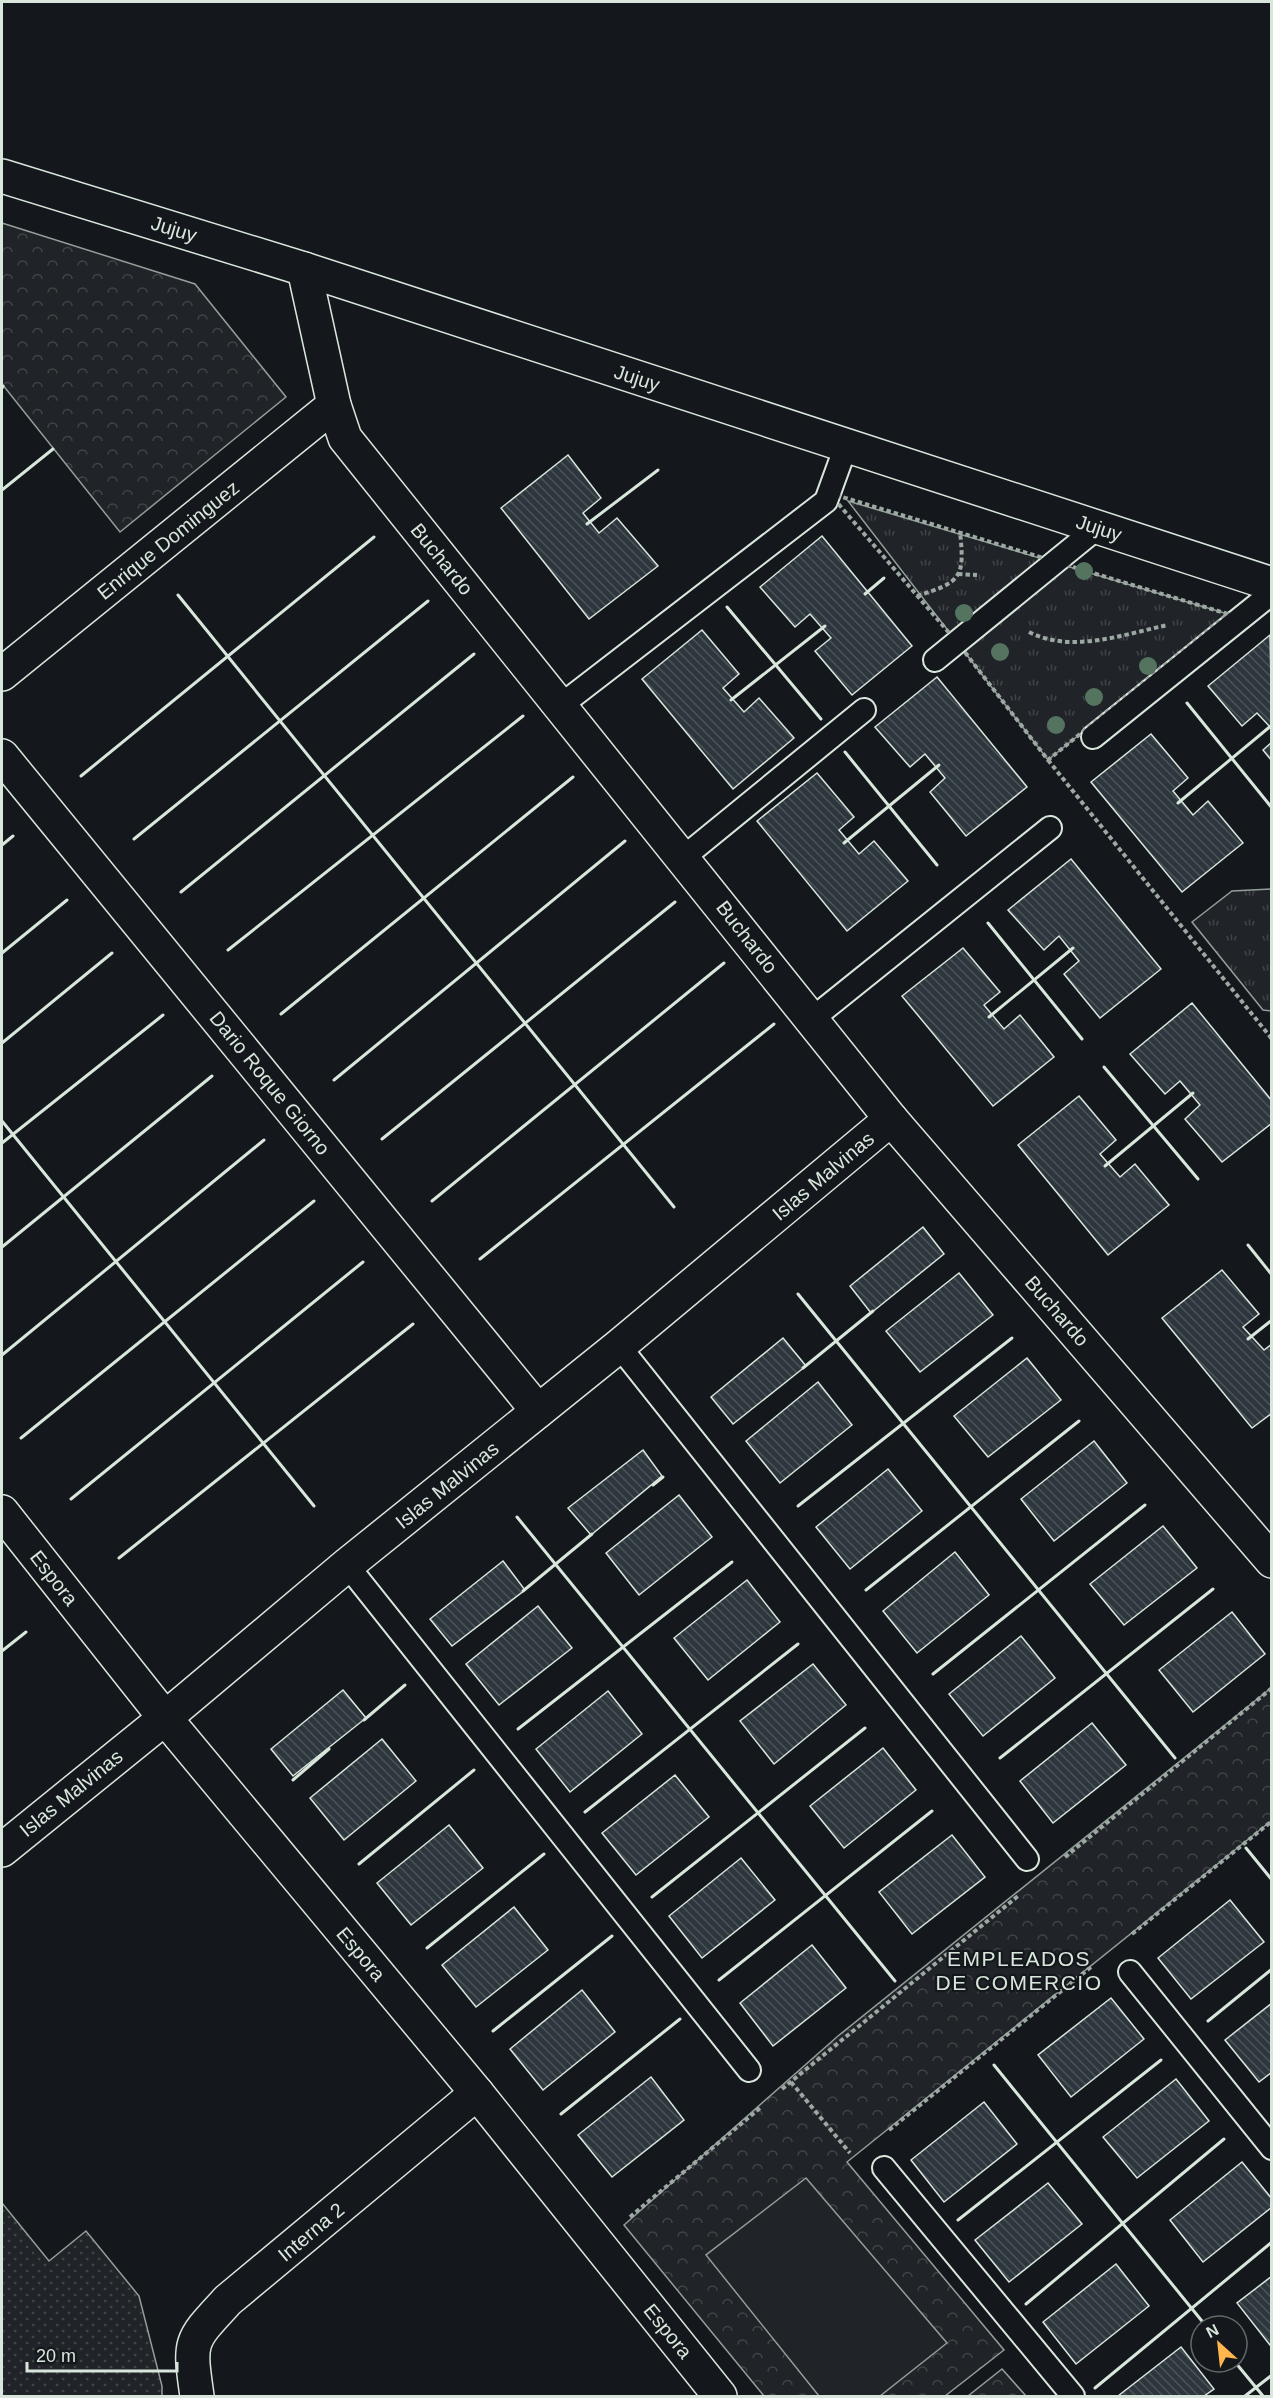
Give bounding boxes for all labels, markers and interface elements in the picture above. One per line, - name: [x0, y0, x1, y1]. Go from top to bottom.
- street label: Jujuy: [148, 212, 200, 246]
- street label: Jujuy: [611, 360, 663, 396]
- street label: Enrique Dominguez: [93, 476, 243, 604]
- street label: Jujuy: [1073, 510, 1125, 546]
- street label: Buchardo: [407, 519, 477, 599]
- street label: Buchardo: [712, 896, 782, 978]
- street label: Dario Roque Giorno: [205, 1007, 335, 1159]
- street label: Islas Malvinas: [768, 1127, 878, 1225]
- street label: Buchardo: [1021, 1271, 1093, 1351]
- street label: Islas Malvinas: [391, 1437, 503, 1533]
- street label: Espora: [26, 1546, 83, 1610]
- street label: Islas Malvinas: [15, 1745, 127, 1841]
- street label: Espora: [332, 1923, 390, 1986]
- district label: EMPLEADOS DE COMERCIO: [935, 1947, 1103, 1994]
- street label: Interna 2: [274, 2198, 348, 2266]
- street label: Espora: [640, 2299, 697, 2363]
- north arrow: [1189, 2314, 1249, 2374]
- text: N: [1203, 2321, 1221, 2341]
- scale bar: [27, 2335, 177, 2373]
- text: 20 m: [36, 2346, 76, 2366]

